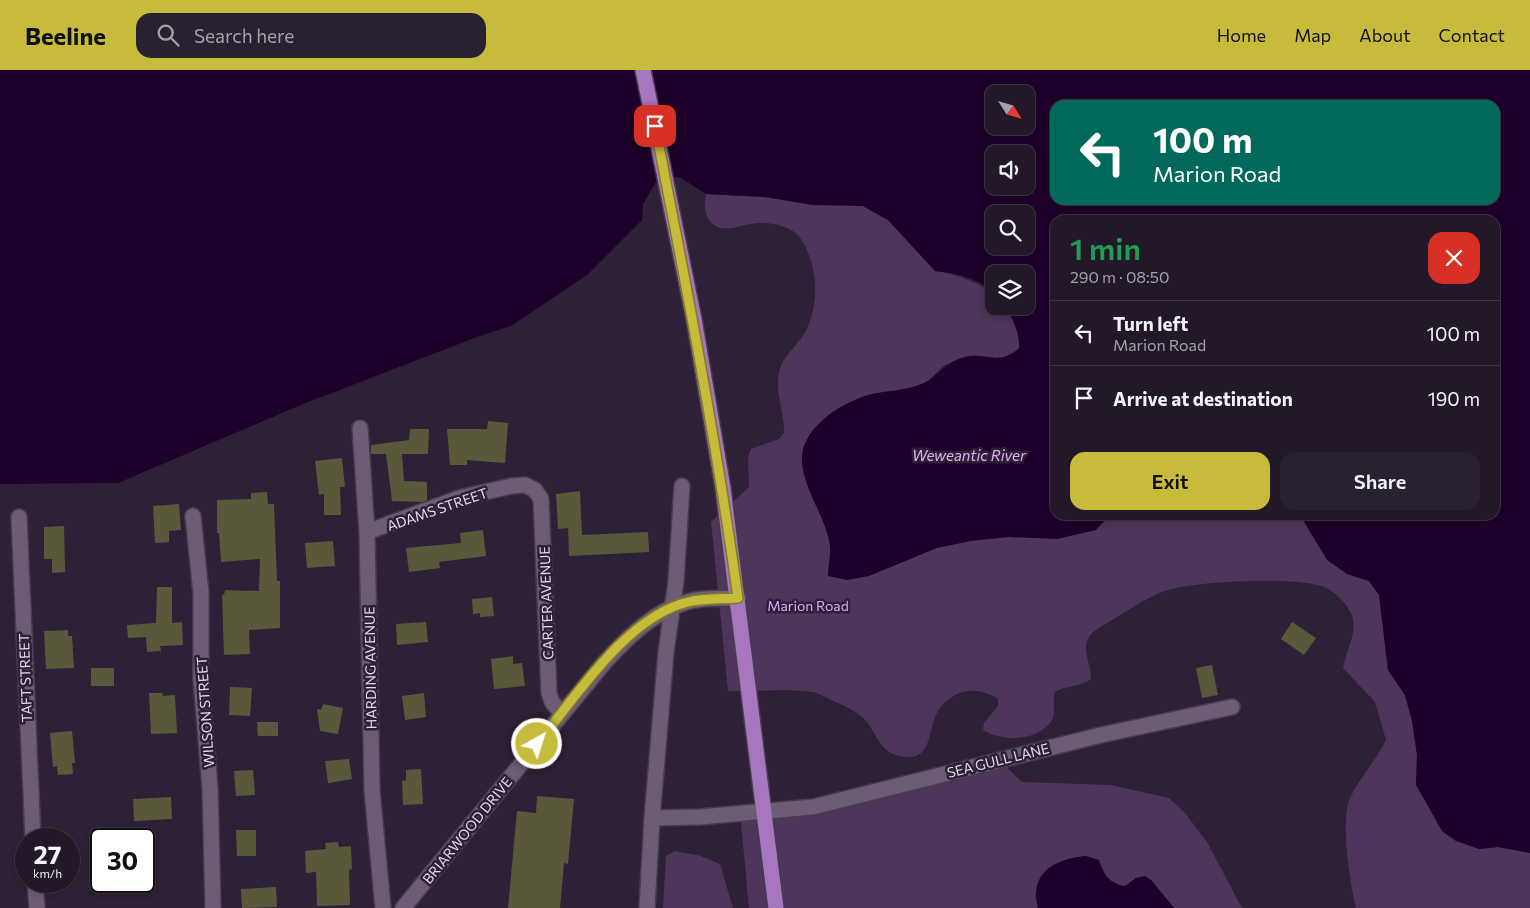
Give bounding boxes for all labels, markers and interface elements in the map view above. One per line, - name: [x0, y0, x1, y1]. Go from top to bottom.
- search box: [136, 13, 486, 58]
- text: Beeline: [25, 21, 106, 50]
- icon: search: [154, 21, 182, 49]
- text: Search here: [194, 24, 294, 47]
- text: Home: [1217, 24, 1266, 46]
- text: Map: [1294, 24, 1331, 46]
- text: About: [1359, 24, 1411, 46]
- text: Contact: [1439, 24, 1505, 46]
- north arrow: [985, 85, 1035, 135]
- map controls: [985, 85, 1035, 315]
- pin: [634, 105, 676, 147]
- icon: arrive: [641, 112, 669, 140]
- text: 100 m: [1153, 117, 1253, 160]
- icon: left: [1070, 120, 1135, 185]
- button: sound: [985, 145, 1035, 195]
- text: Marion Road: [1153, 160, 1281, 187]
- button: search: [985, 205, 1035, 255]
- text: 1 min: [1070, 229, 1141, 266]
- button: close: [1428, 232, 1480, 284]
- button: layers: [985, 265, 1035, 315]
- text: 290 m · 08:50: [1070, 267, 1169, 286]
- text: Turn left: [1113, 312, 1188, 335]
- icon: left: [1070, 319, 1098, 347]
- text: 100 m: [1427, 322, 1480, 345]
- text: Marion Road: [1113, 335, 1206, 354]
- icon: arrive: [1070, 384, 1098, 412]
- text: Arrive at destination: [1113, 387, 1293, 410]
- text: 190 m: [1428, 387, 1480, 410]
- water label: Weweantic River: [912, 446, 1027, 464]
- button: Exit: [1070, 452, 1270, 510]
- button: Share: [1280, 452, 1480, 510]
- street label: ADAMS STREET: [384, 484, 490, 534]
- street label: CARTER AVENUE: [536, 546, 556, 660]
- park label: Marion Road: [767, 597, 849, 614]
- street label: HARDING AVENUE: [360, 606, 380, 730]
- street label: TAFT STREET: [15, 633, 35, 723]
- street label: WILSON STREET: [193, 656, 217, 768]
- position arrow: [510, 717, 562, 769]
- street label: SEA GULL LANE: [945, 739, 1051, 781]
- street label: BRIARWOOD DRIVE: [419, 773, 515, 887]
- speed limit sign: 30: [90, 828, 155, 893]
- text: 27: [34, 839, 61, 869]
- text: km/h: [33, 866, 62, 880]

